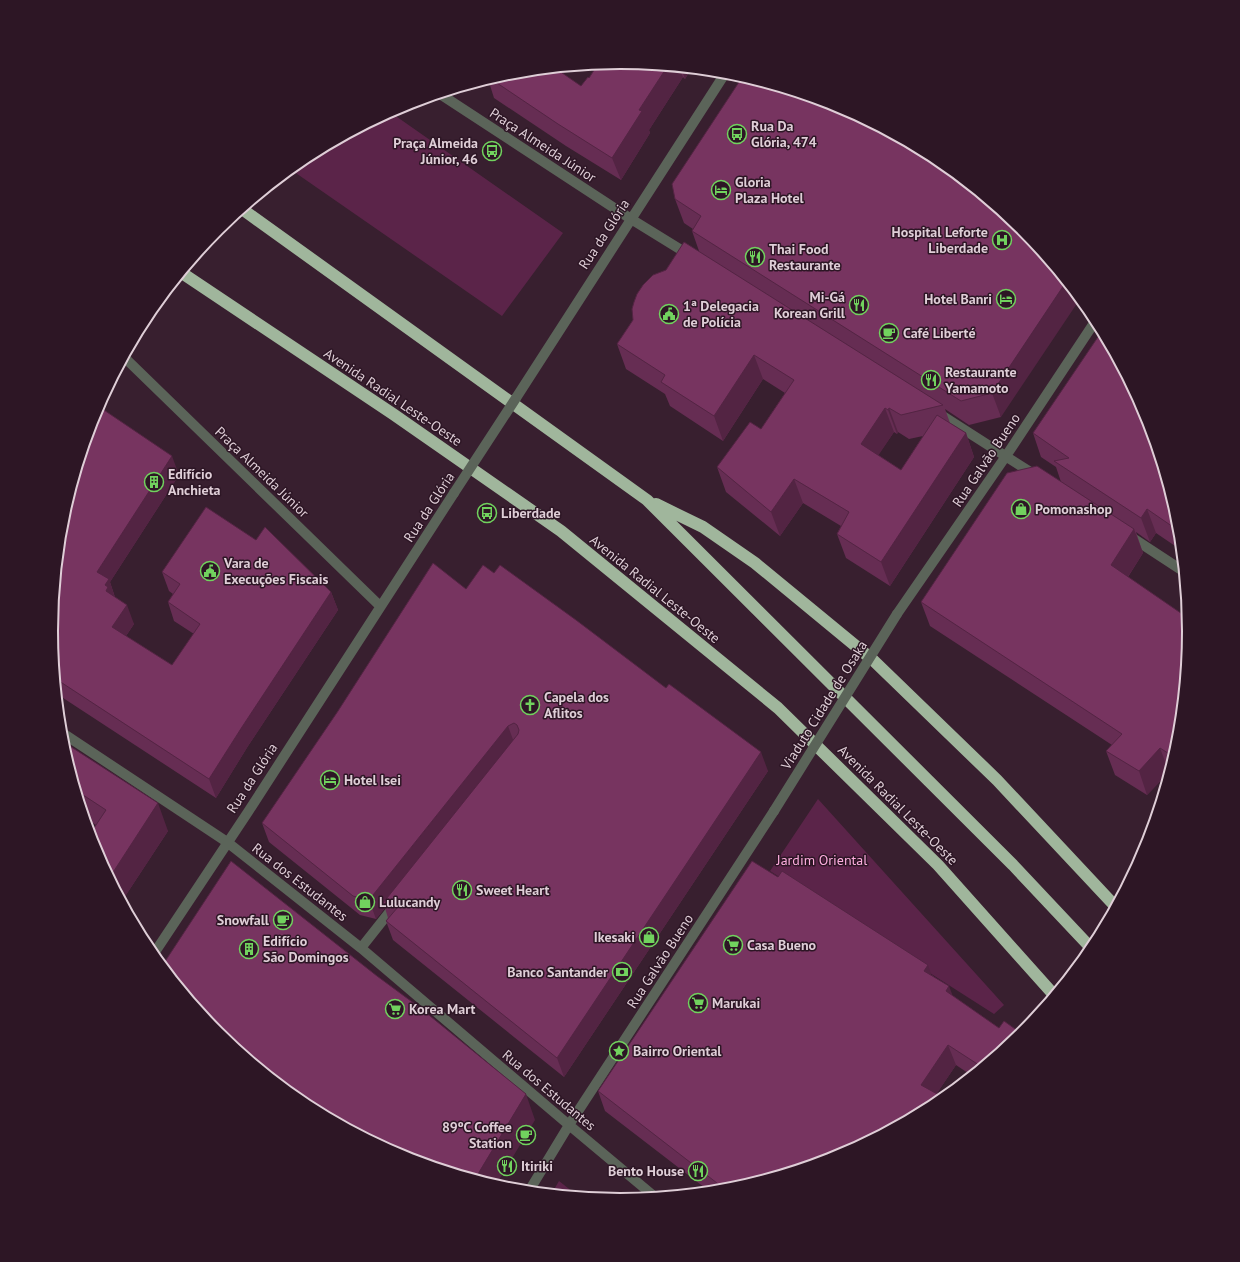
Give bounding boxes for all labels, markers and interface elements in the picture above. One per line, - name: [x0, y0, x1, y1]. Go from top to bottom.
- street label: Praça Almeida Júnior: [486, 104, 600, 186]
- place label: Rua Da Glória, 474: [751, 117, 817, 151]
- bus stop icon: Rua Da Glória, 474: [726, 123, 748, 145]
- place label: Praça Almeida Júnior, 46: [393, 134, 478, 168]
- bus stop icon: Praça Almeida Júnior, 46: [481, 140, 503, 162]
- place label: Gloria Plaza Hotel: [735, 173, 805, 207]
- hotel icon: Gloria Plaza Hotel: [710, 179, 732, 201]
- street label: Rua da Glória: [575, 195, 633, 273]
- place label: Hospital Leforte Liberdade: [892, 223, 988, 257]
- hospital icon: Hospital Leforte Liberdade: [991, 229, 1013, 251]
- place label: Thai Food Restaurante: [769, 240, 841, 274]
- restaurant icon: Thai Food Restaurante: [744, 246, 766, 268]
- place label: Mi-Gá Korean Grill: [774, 288, 846, 322]
- hotel icon: Hotel Banri: [995, 288, 1017, 310]
- place label: Hotel Banri: [924, 290, 992, 308]
- restaurant icon: Mi-Gá Korean Grill: [848, 294, 870, 316]
- place label: 1ª Delegacia de Polícia: [683, 297, 759, 331]
- public building icon: 1ª Delegacia de Polícia: [658, 303, 680, 325]
- cafe icon: Café Liberté: [878, 322, 900, 344]
- place label: Café Liberté: [903, 324, 976, 342]
- street label: Avenida Radial Leste-Oeste: [321, 344, 465, 450]
- place label: Restaurante Yamamoto: [944, 363, 1017, 397]
- restaurant icon: Restaurante Yamamoto: [920, 369, 942, 391]
- street label: Rua Galvão Bueno: [948, 410, 1024, 510]
- street label: Praça Almeida Júnior: [211, 423, 313, 522]
- place label: Edifício Anchieta: [168, 465, 221, 499]
- street label: Rua da Glória: [400, 468, 458, 546]
- building icon: Edifício Anchieta: [143, 471, 165, 493]
- shop icon: Pomonashop: [1010, 498, 1032, 520]
- place label: Pomonashop: [1035, 500, 1112, 518]
- bus stop icon: Liberdade: [476, 502, 498, 524]
- place label: Liberdade: [501, 504, 561, 522]
- street label: Avenida Radial Leste-Oeste: [586, 531, 724, 647]
- place label: Vara de Execuções Fiscais: [223, 554, 328, 588]
- public building icon: Vara de Execuções Fiscais: [199, 560, 221, 582]
- street label: Viaduto Cidade de Osaka: [776, 637, 871, 774]
- place label: Capela dos Aflitos: [544, 688, 609, 722]
- church icon: Capela dos Aflitos: [519, 694, 541, 716]
- street label: Rua da Glória: [223, 739, 281, 817]
- street label: Avenida Radial Leste-Oeste: [834, 741, 962, 869]
- hotel icon: Hotel Isei: [319, 769, 341, 791]
- place label: Hotel Isei: [344, 771, 401, 789]
- street label: Rua dos Estudantes: [249, 839, 352, 925]
- park label: Jardim Oriental: [776, 851, 867, 869]
- restaurant icon: Sweet Heart: [451, 879, 473, 901]
- place label: Sweet Heart: [476, 881, 549, 899]
- shop icon: Lulucandy: [354, 891, 376, 913]
- place label: Lulucandy: [379, 893, 441, 911]
- cafe icon: Snowfall: [272, 909, 294, 931]
- street label: Rua Galvão Bueno: [623, 910, 697, 1012]
- place label: Snowfall: [217, 911, 270, 929]
- shop icon: Ikesaki: [638, 926, 660, 948]
- place label: Ikesaki: [594, 928, 635, 946]
- place label: Edifício São Domingos: [263, 932, 349, 966]
- supermarket icon: Casa Bueno: [722, 934, 744, 956]
- place label: Casa Bueno: [747, 936, 817, 954]
- building icon: Edifício São Domingos: [238, 938, 260, 960]
- bank icon: Banco Santander: [611, 961, 633, 983]
- place label: Banco Santander: [507, 963, 608, 981]
- supermarket icon: Marukai: [687, 992, 709, 1014]
- place label: Marukai: [712, 994, 760, 1012]
- supermarket icon: Korea Mart: [384, 998, 406, 1020]
- place label: Korea Mart: [409, 1000, 476, 1018]
- place icon: Bairro Oriental: [608, 1040, 630, 1062]
- place label: Bairro Oriental: [633, 1042, 722, 1060]
- street label: Rua dos Estudantes: [499, 1046, 599, 1134]
- place label: 89ºC Coffee Station: [442, 1118, 512, 1152]
- cafe icon: 89ºC Coffee Station: [515, 1124, 537, 1146]
- restaurant icon: Itiriki: [496, 1155, 518, 1177]
- place label: Itiriki: [521, 1157, 553, 1175]
- restaurant icon: Bento House: [687, 1160, 709, 1182]
- place label: Bento House: [608, 1162, 684, 1180]

